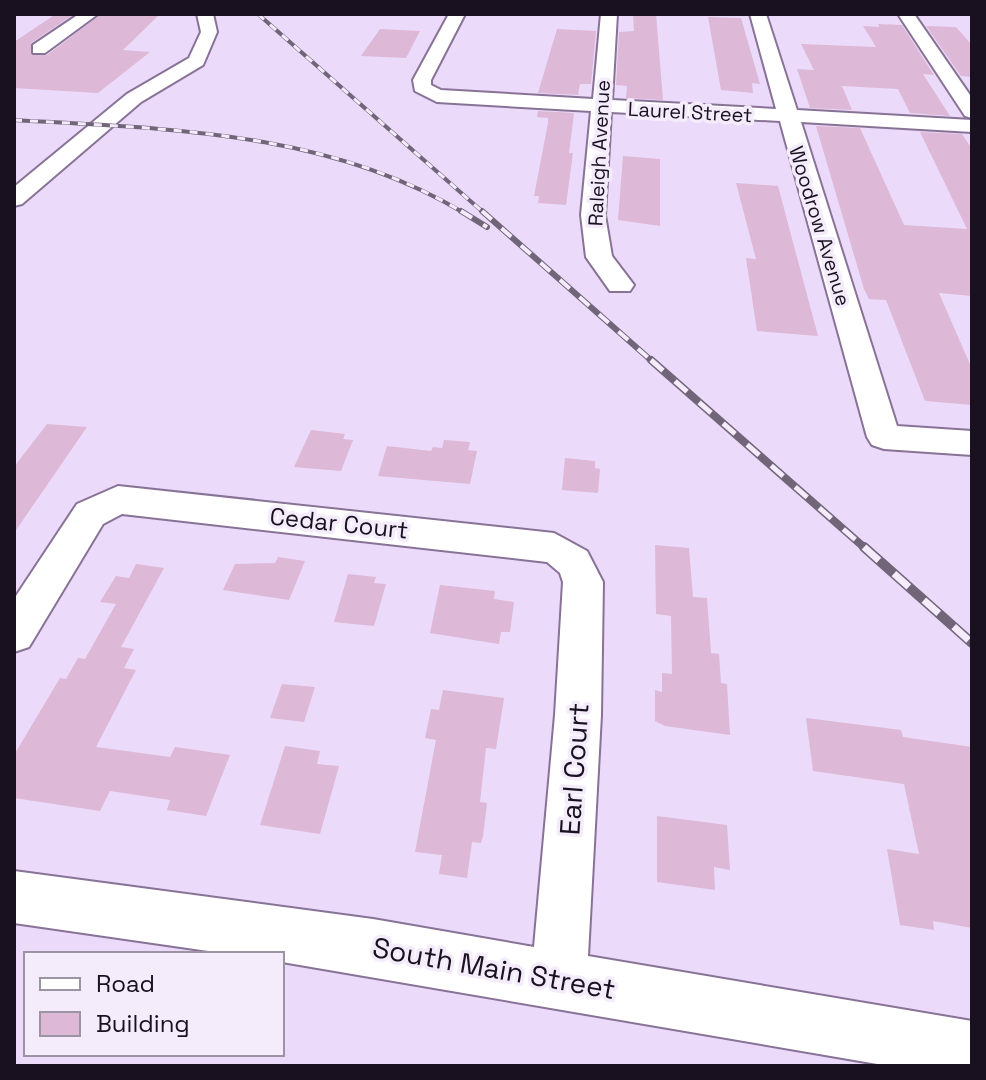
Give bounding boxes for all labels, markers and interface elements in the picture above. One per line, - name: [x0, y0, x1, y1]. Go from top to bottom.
- street label: Raleigh Avenue: [582, 79, 616, 227]
- street label: Laurel Street: [627, 96, 753, 128]
- street label: Woodrow Avenue: [783, 143, 857, 309]
- street label: Cedar Court: [268, 500, 410, 546]
- street label: Earl Court: [551, 702, 597, 836]
- street label: South Main Street: [370, 929, 618, 1007]
- legend: [24, 952, 284, 1056]
- text: Road: [96, 968, 155, 999]
- text: Building: [96, 1008, 190, 1039]

